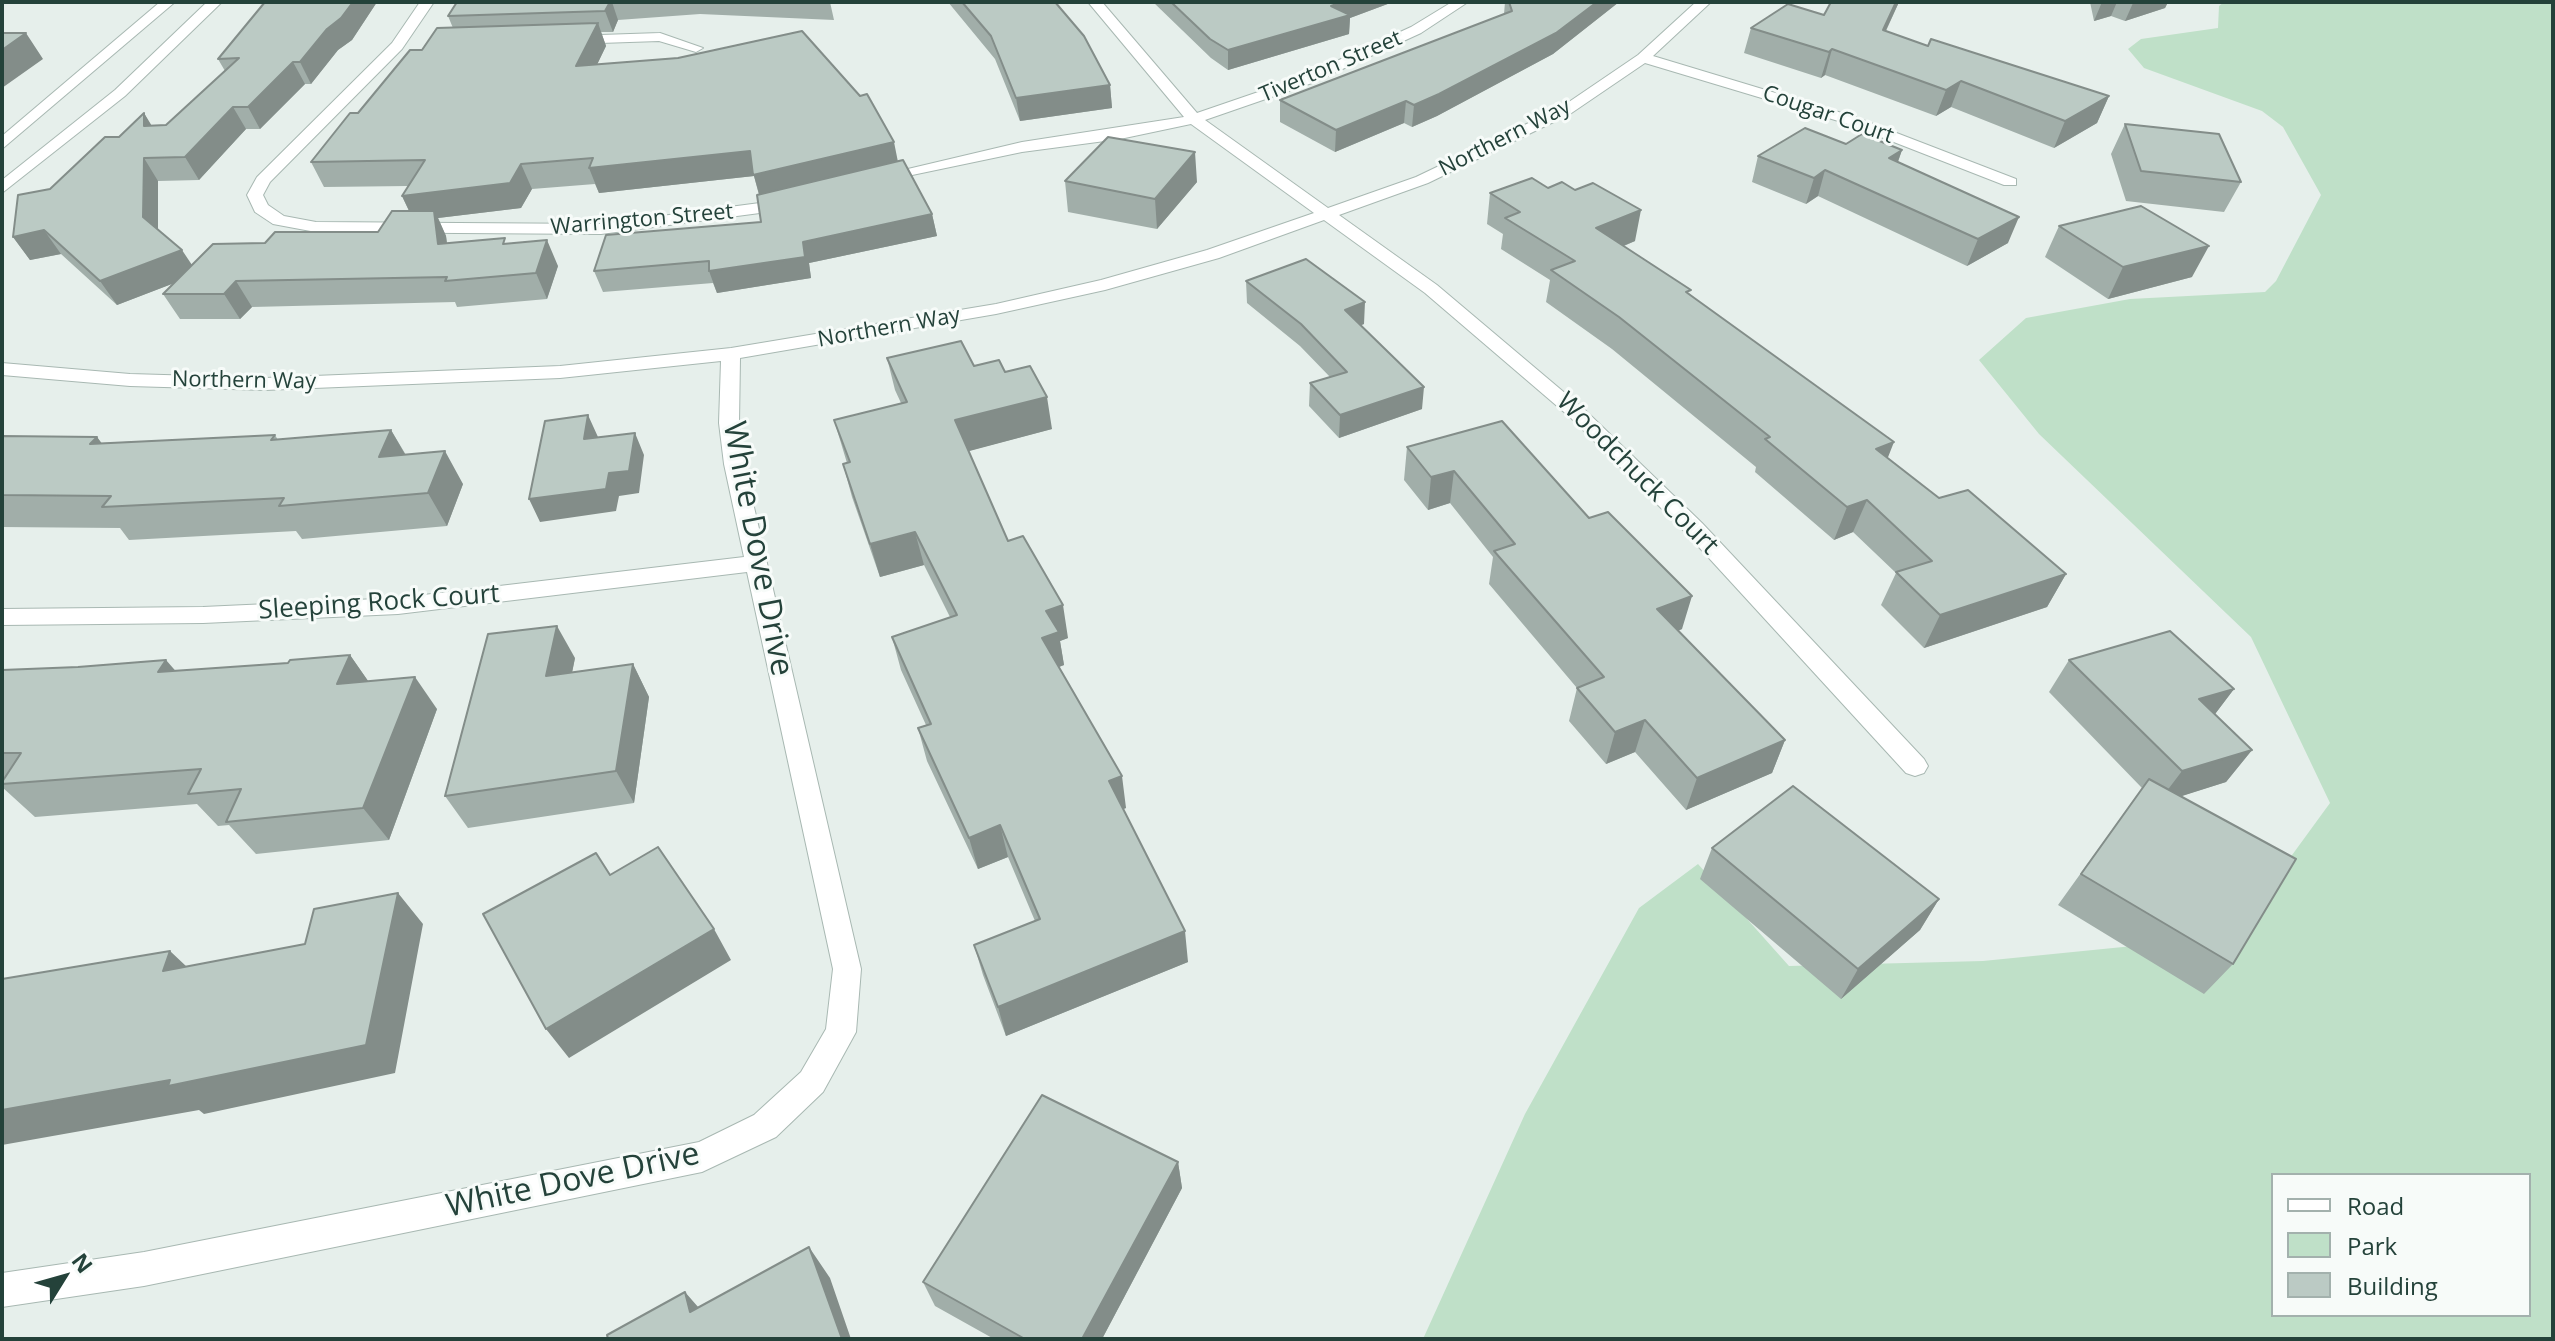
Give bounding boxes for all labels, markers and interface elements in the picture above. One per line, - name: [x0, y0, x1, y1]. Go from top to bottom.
- street label: Tiverton Street: [1256, 25, 1406, 109]
- street label: Cougar Court: [1759, 80, 1897, 150]
- street label: Northern Way: [1435, 93, 1575, 183]
- street label: Warrington Street: [550, 199, 734, 241]
- street label: Northern Way: [816, 302, 962, 354]
- street label: Northern Way: [172, 367, 316, 395]
- street label: Woodchuck Court: [1550, 387, 1724, 561]
- street label: White Dove Drive: [714, 419, 800, 679]
- street label: Sleeping Rock Court: [257, 579, 501, 627]
- street label: White Dove Drive: [443, 1135, 703, 1227]
- legend: [2271, 1173, 2531, 1317]
- text: Road: [2347, 1189, 2404, 1222]
- text: Park: [2347, 1229, 2397, 1262]
- north arrow: [24, 1237, 104, 1317]
- text: N: [66, 1246, 101, 1279]
- text: Building: [2347, 1269, 2438, 1302]

